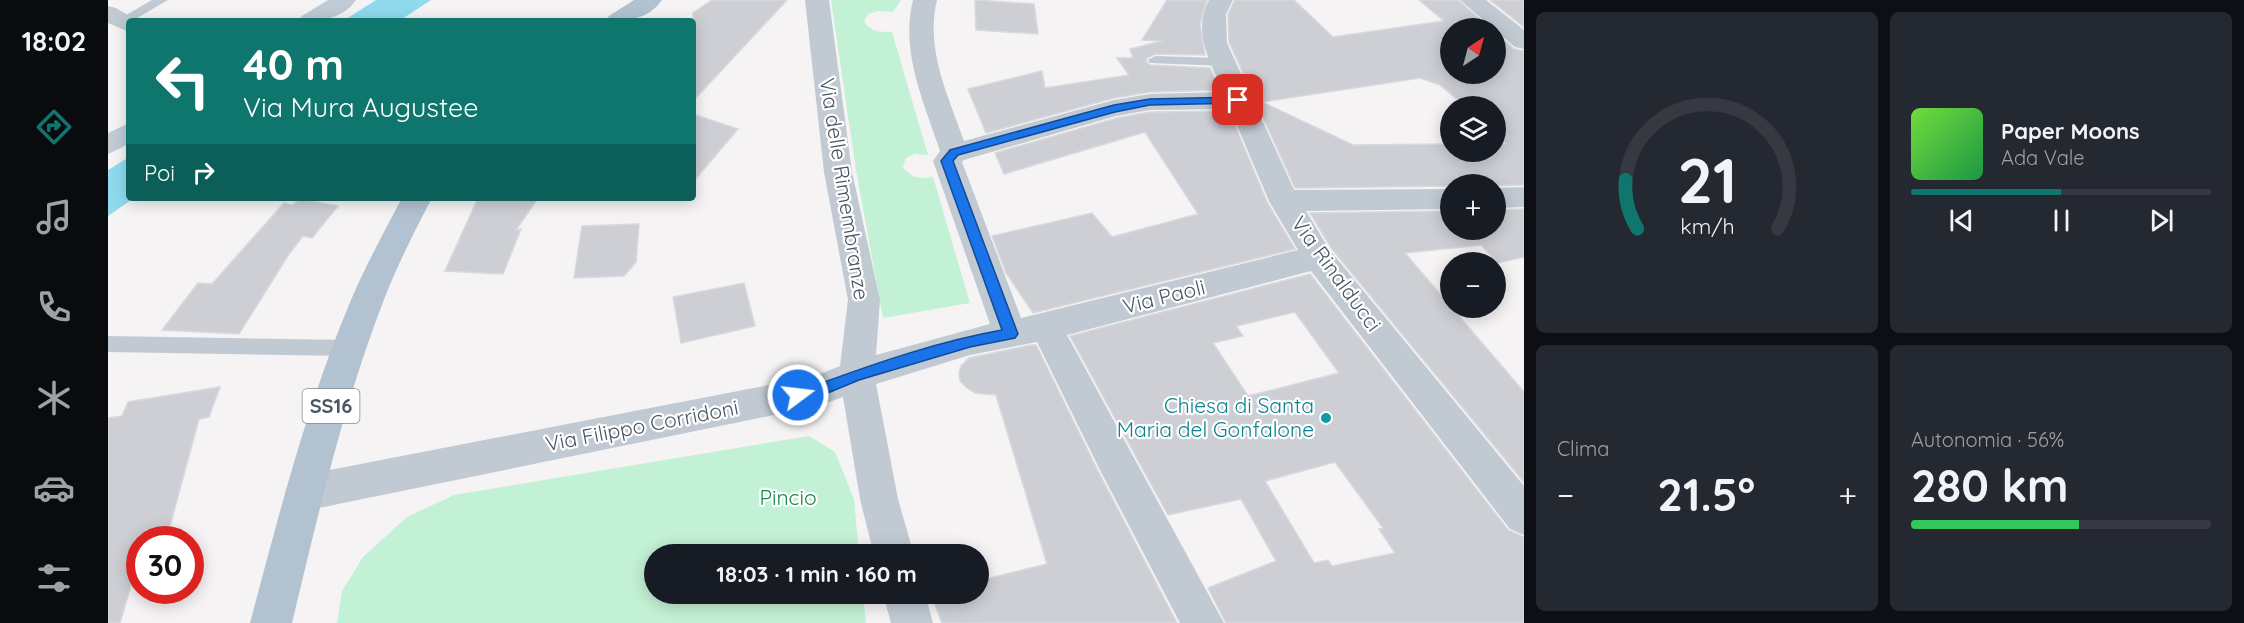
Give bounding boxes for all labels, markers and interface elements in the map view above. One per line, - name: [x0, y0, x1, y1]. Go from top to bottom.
- north arrow: [1440, 18, 1506, 84]
- map controls: [1440, 18, 1506, 318]
- text: 18:02: [22, 24, 86, 58]
- text: 40 m: [243, 38, 344, 91]
- icon: left: [144, 42, 222, 120]
- pin: [1212, 74, 1263, 125]
- street label: Via delle Rimembranze: [815, 76, 875, 302]
- icon: arrive: [1221, 83, 1254, 116]
- text: Via Mura Augustee: [243, 90, 478, 124]
- button: layers: [1440, 96, 1506, 162]
- icon: directions: [33, 106, 75, 148]
- text: Paper Moons: [2001, 117, 2140, 145]
- text: 21: [1677, 142, 1737, 220]
- text: Ada Vale: [2001, 145, 2085, 170]
- icon: right: [187, 156, 220, 189]
- text: Poi: [144, 159, 175, 187]
- button: +: [1440, 174, 1506, 240]
- icon: music: [33, 196, 75, 238]
- icon: previous: [1945, 204, 1978, 237]
- icon: pause: [2045, 204, 2078, 237]
- icon: next: [2145, 204, 2178, 237]
- street label: Via Rinalducci: [1286, 211, 1387, 336]
- text: km/h: [1680, 214, 1734, 240]
- button: −: [1440, 252, 1506, 318]
- street label: Via Paoli: [1120, 273, 1208, 319]
- icon: phone: [33, 286, 75, 328]
- position arrow: [766, 363, 830, 427]
- icon: climate: [33, 377, 75, 419]
- road number: SS16: [302, 389, 360, 423]
- place label: Chiesa di Santa Maria del Gonfalone: [1117, 392, 1314, 442]
- street label: Via Filippo Corridoni: [543, 394, 740, 456]
- marker: Chiesa di Santa Maria del Gonfalone: [1319, 411, 1333, 425]
- text: Autonomia · 56%: [1911, 427, 2064, 452]
- text: Clima: [1557, 436, 1609, 461]
- text: 280 km: [1911, 457, 2069, 513]
- text: 21.5°: [1657, 466, 1755, 522]
- icon: car: [33, 467, 75, 509]
- text: −: [1557, 474, 1574, 515]
- text: +: [1838, 474, 1857, 515]
- park label: Pincio: [759, 484, 817, 510]
- speed limit sign: 30: [126, 526, 204, 604]
- icon: filters: [33, 557, 75, 599]
- text: 18:03 · 1 min · 160 m: [716, 560, 917, 588]

